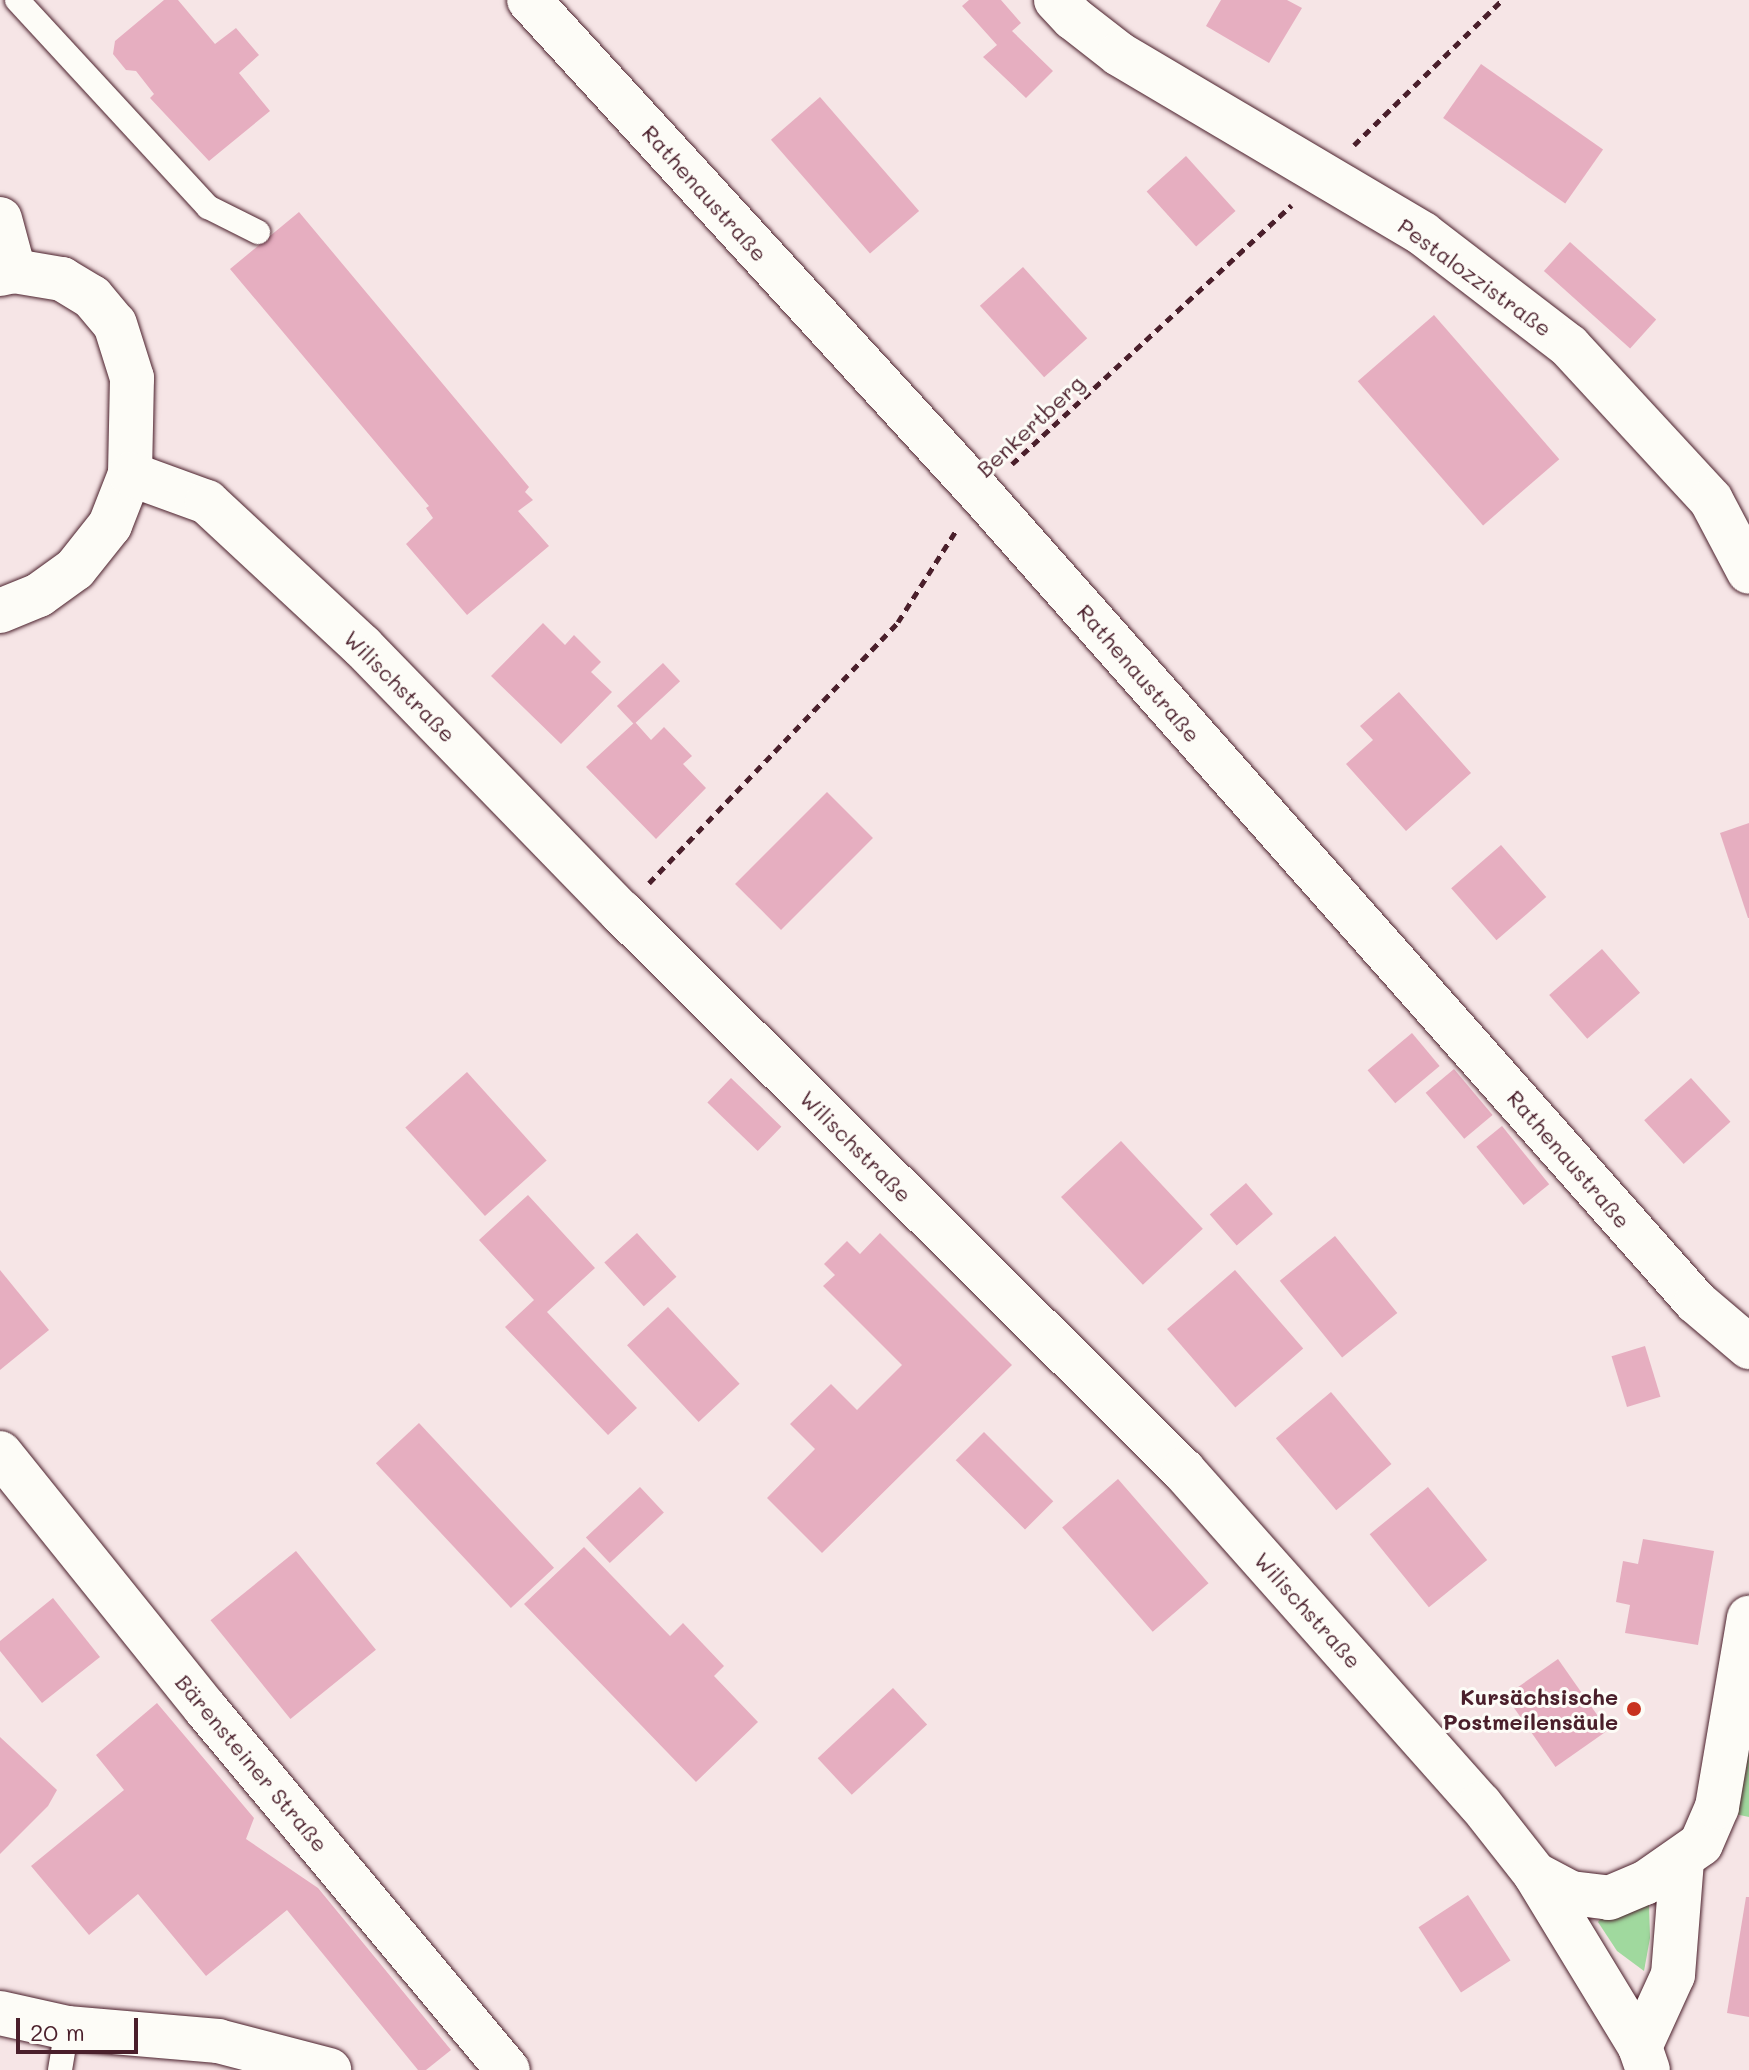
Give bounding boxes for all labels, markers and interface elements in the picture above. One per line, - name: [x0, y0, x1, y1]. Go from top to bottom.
- street label: Rathenaustraße: [637, 119, 773, 267]
- street label: Pestalozzistraße: [1393, 212, 1557, 342]
- street label: Benkertberg: [971, 370, 1089, 482]
- street label: Rathenaustraße: [1072, 599, 1206, 747]
- street label: Wilischstraße: [339, 625, 461, 747]
- street label: Wilischstraße: [795, 1085, 917, 1207]
- street label: Rathenaustraße: [1502, 1085, 1636, 1233]
- street label: Wilischstraße: [1249, 1547, 1367, 1673]
- street label: Bärensteiner Straße: [170, 1669, 334, 1857]
- place label: Kursächsische Postmeilensäule: [1443, 1683, 1618, 1734]
- marker: Kursächsische Postmeilensäule: [1625, 1700, 1643, 1718]
- scale bar: [20, 2002, 142, 2052]
- text: 20 m: [30, 2016, 85, 2047]

